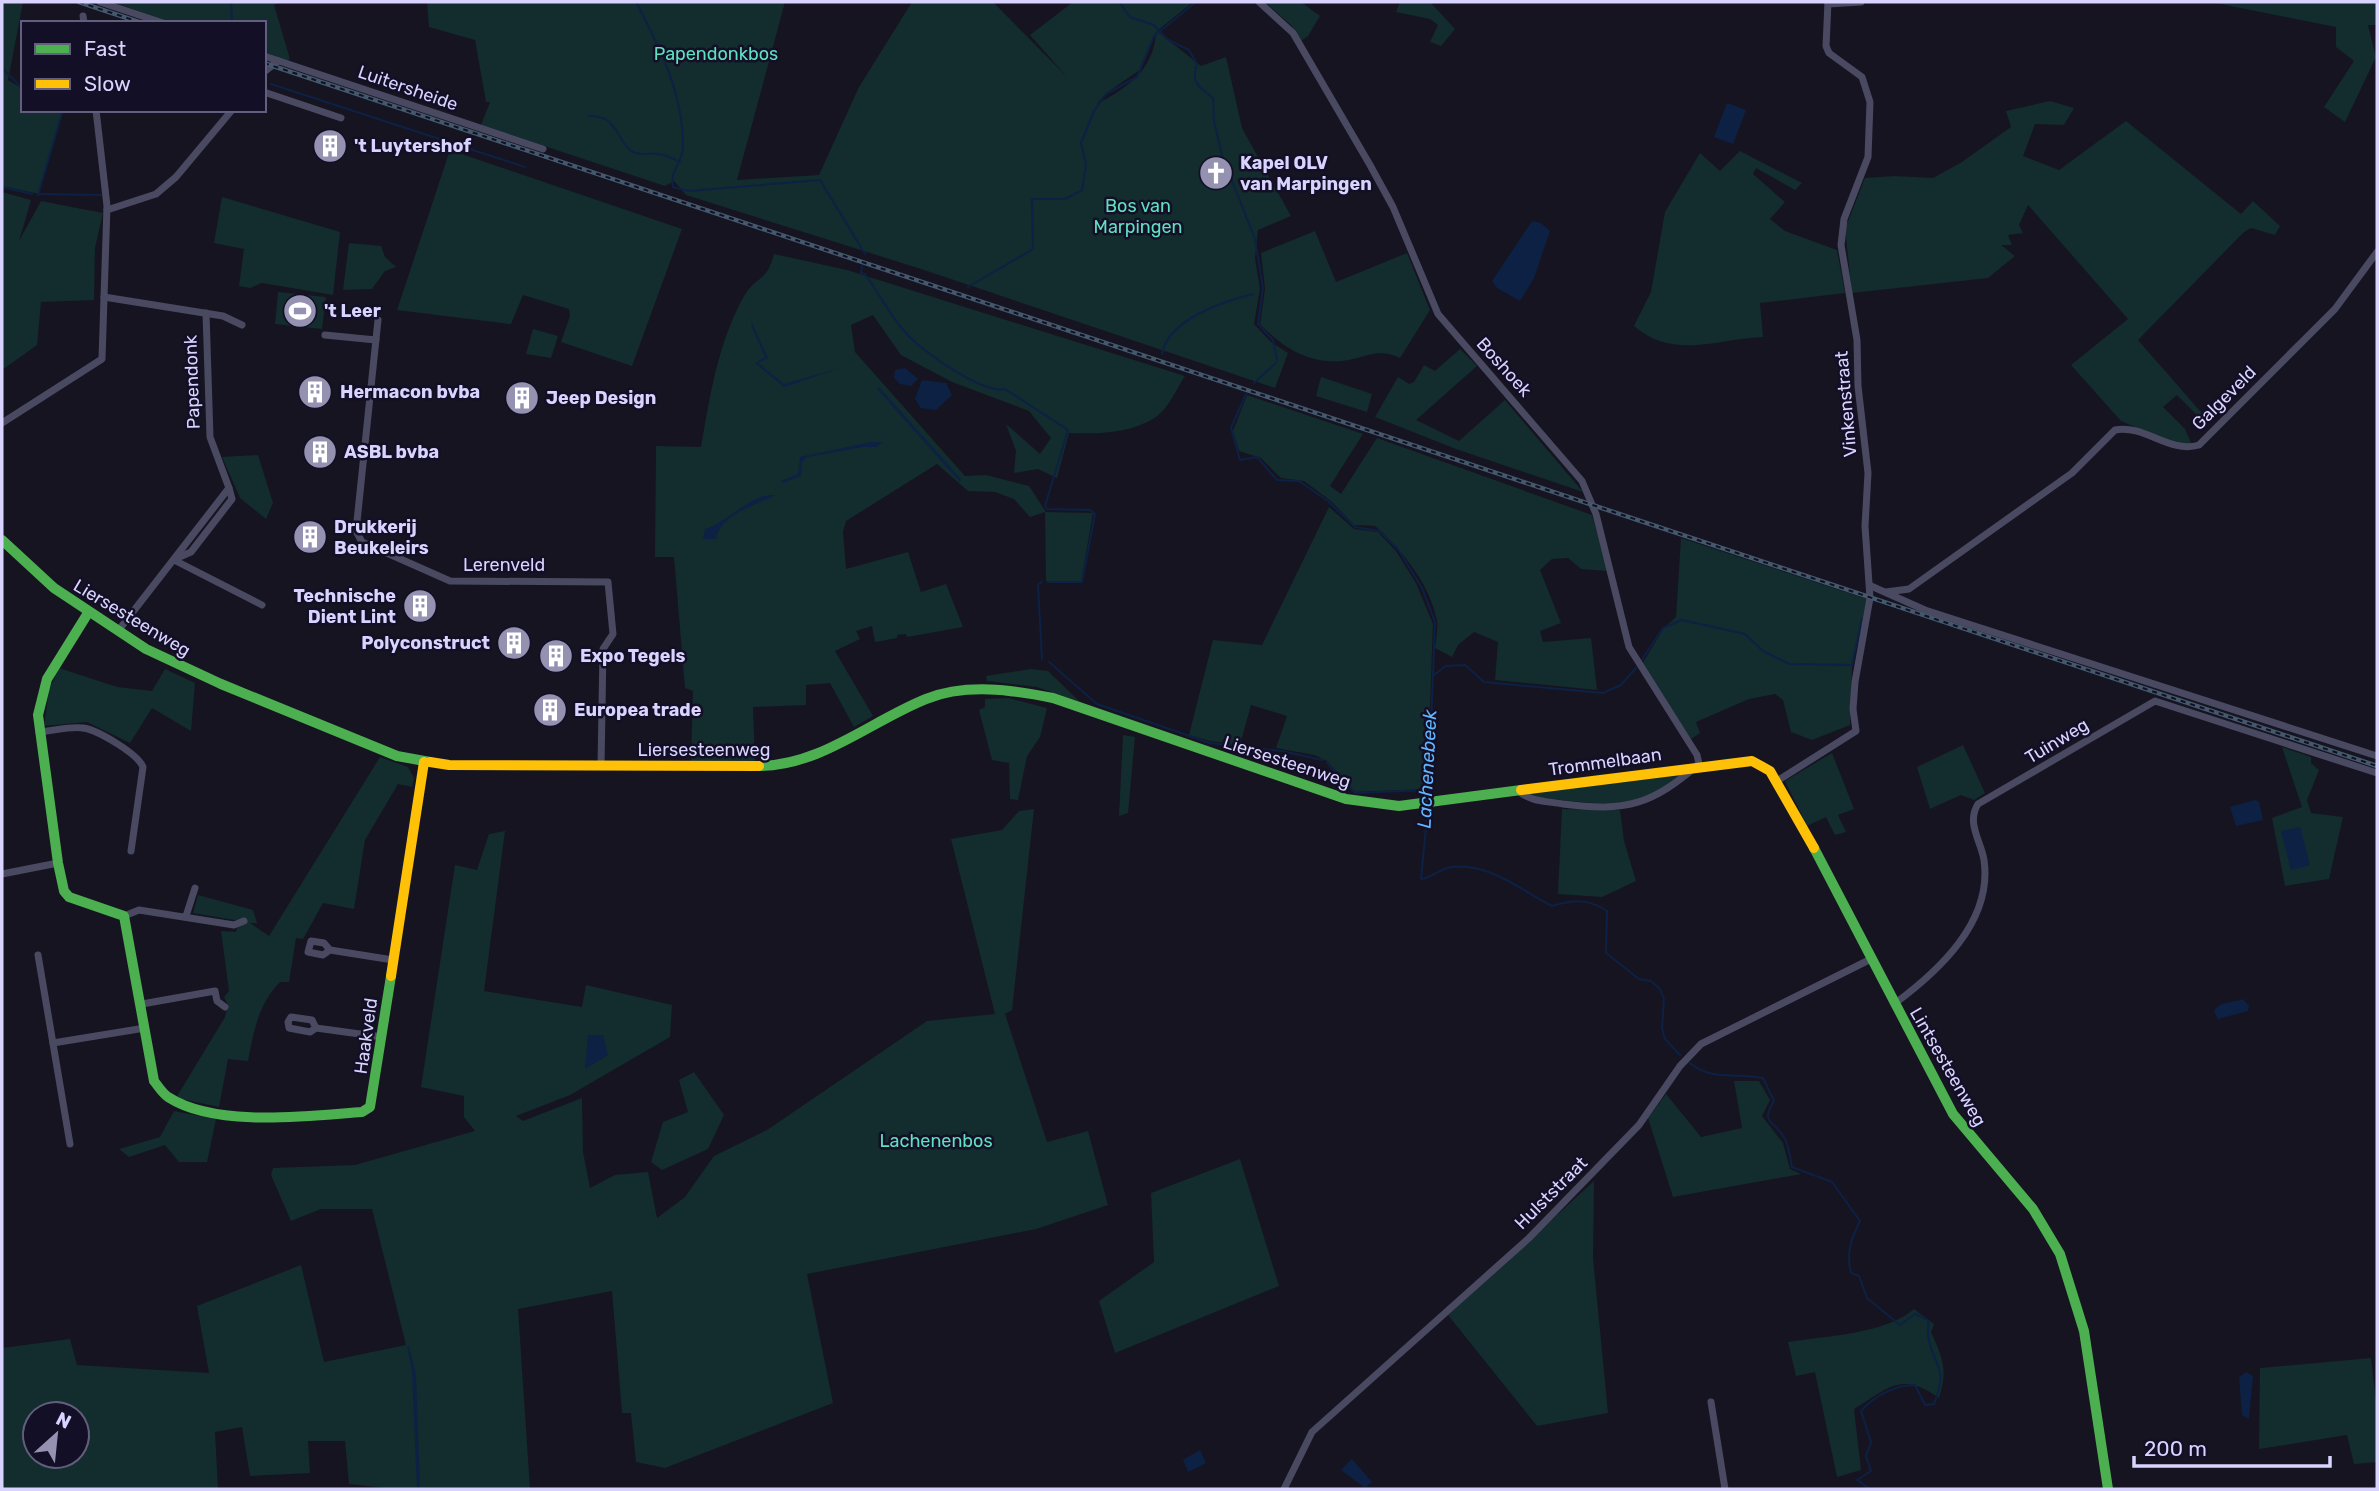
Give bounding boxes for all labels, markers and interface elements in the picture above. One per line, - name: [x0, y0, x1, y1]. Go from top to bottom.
- legend: [21, 21, 266, 112]
- text: Fast: [84, 36, 126, 61]
- park label: Papendonkbos: [654, 43, 778, 65]
- street label: Luitersheide: [355, 61, 461, 115]
- text: Slow: [84, 71, 131, 96]
- building icon: 't Luytershof: [311, 127, 349, 165]
- place label: 't Luytershof: [354, 135, 471, 157]
- place label: Kapel OLV van Marpingen: [1240, 152, 1372, 195]
- church icon: Kapel OLV van Marpingen: [1197, 154, 1235, 192]
- park label: Bos van Marpingen: [1094, 195, 1182, 238]
- sports icon: 't Leer: [281, 292, 319, 330]
- place label: 't Leer: [324, 300, 381, 322]
- street label: Boshoek: [1472, 333, 1537, 402]
- street label: Papendonk: [179, 334, 205, 429]
- street label: Vinkenstraat: [1830, 350, 1862, 458]
- street label: Galgeveld: [2187, 361, 2261, 435]
- building icon: Hermacon bvba: [296, 373, 334, 411]
- building icon: Jeep Design: [503, 379, 541, 417]
- place label: Hermacon bvba: [340, 381, 480, 403]
- place label: Jeep Design: [546, 387, 656, 409]
- building icon: ASBL bvba: [301, 433, 339, 471]
- place label: ASBL bvba: [344, 441, 439, 463]
- place label: Drukkerij Beukeleirs: [334, 516, 429, 559]
- building icon: Drukkerij Beukeleirs: [291, 518, 329, 556]
- street label: Lerenveld: [463, 554, 545, 576]
- street label: Liersesteenweg: [69, 574, 195, 662]
- place label: Technische Dient Lint: [294, 585, 396, 628]
- building icon: Technische Dient Lint: [401, 587, 439, 625]
- building icon: Polyconstruct: [495, 624, 533, 662]
- place label: Polyconstruct: [361, 632, 490, 654]
- building icon: Expo Tegels: [537, 637, 575, 675]
- place label: Expo Tegels: [580, 645, 686, 667]
- building icon: Europea trade: [531, 691, 569, 729]
- place label: Europea trade: [574, 699, 702, 721]
- water label: Lachenebeek: [1412, 709, 1442, 829]
- street label: Tuinweg: [2021, 714, 2093, 768]
- street label: Liersesteenweg: [1220, 731, 1354, 793]
- street label: Liersesteenweg: [638, 739, 770, 761]
- street label: Trommelbaan: [1547, 743, 1663, 781]
- street label: Haakveld: [350, 996, 382, 1076]
- street label: Lintsesteenweg: [1905, 1004, 1991, 1130]
- park label: Lachenenbos: [879, 1130, 993, 1152]
- street label: Hulststraat: [1510, 1152, 1592, 1234]
- north arrow: [21, 1400, 91, 1470]
- text: N: [52, 1407, 75, 1434]
- scale bar: [2134, 1424, 2330, 1468]
- text: 200 m: [2144, 1436, 2207, 1461]

